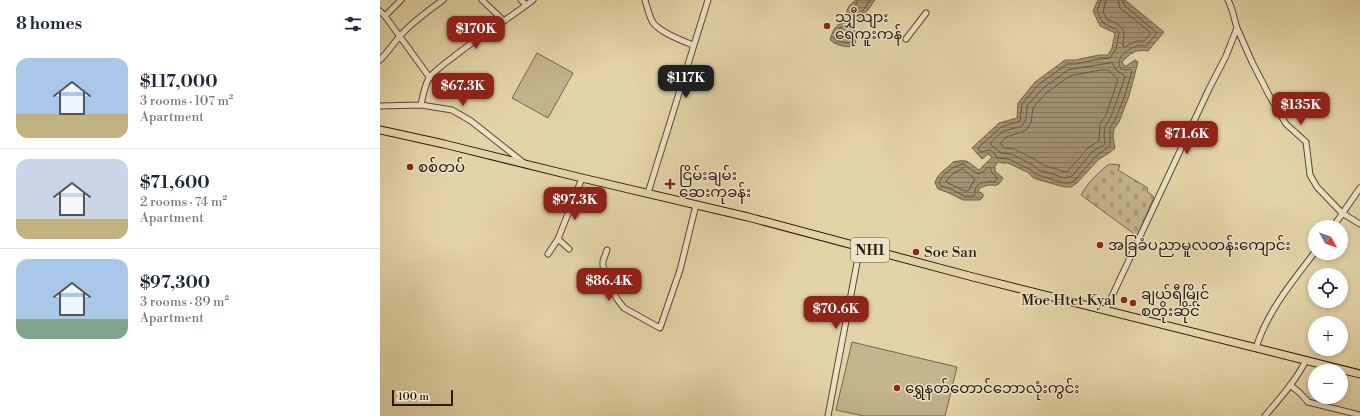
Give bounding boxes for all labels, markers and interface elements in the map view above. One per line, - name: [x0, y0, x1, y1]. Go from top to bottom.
- place label: သျှီသျား ရေကူးကန်: [835, 7, 903, 46]
- text: 8 homes: [16, 13, 82, 35]
- icon: filters: [342, 13, 364, 35]
- pin: $170K: [448, 16, 504, 50]
- text: $170K: [456, 21, 496, 37]
- marker: သျှီသျား ရေကူးကန်: [822, 21, 832, 31]
- pin: $117K: [658, 65, 714, 99]
- text: $117K: [667, 70, 705, 86]
- text: $117,000: [140, 71, 218, 93]
- pin: $67.3K: [430, 73, 496, 107]
- icon: home: [48, 74, 96, 122]
- text: $67.3K: [441, 78, 485, 94]
- pin: $135K: [1273, 92, 1329, 126]
- text: 3 rooms · 107 m²: [140, 93, 233, 109]
- text: $135K: [1281, 97, 1321, 113]
- text: Apartment: [140, 109, 204, 125]
- pin: $71.6K: [1154, 121, 1220, 155]
- text: $71.6K: [1165, 126, 1209, 142]
- place label: စစ်တပ်: [418, 157, 465, 177]
- marker: စစ်တပ်: [405, 162, 415, 172]
- place label: ငြိမ်းချမ်း ဆေးကုခန်း: [679, 165, 751, 204]
- text: $71,600: [140, 172, 210, 194]
- icon: home: [48, 175, 96, 223]
- marker: ငြိမ်းချမ်း ဆေးကုခန်း: [664, 178, 676, 190]
- pin: $97.3K: [542, 187, 608, 221]
- text: $97.3K: [553, 192, 597, 208]
- text: 2 rooms · 74 m²: [140, 194, 227, 210]
- text: Apartment: [140, 210, 204, 226]
- north arrow: [1308, 220, 1348, 260]
- map controls: [1308, 220, 1348, 404]
- place label: အခြခံပညာမူလတန်းကျောင်း: [1108, 235, 1291, 257]
- road number: NH1: [851, 238, 889, 262]
- marker: အခြခံပညာမူလတန်းကျောင်း: [1095, 240, 1105, 250]
- place label: Soe San: [924, 243, 977, 262]
- marker: Soe San: [911, 247, 921, 257]
- pin: $86.4K: [576, 268, 642, 302]
- button: locate: [1308, 268, 1348, 308]
- text: $97,300: [140, 272, 210, 294]
- text: $86.4K: [585, 273, 633, 289]
- icon: home: [48, 275, 96, 323]
- place label: ချယ်ရီမြိုင် စတိုးဆိုင်: [1141, 284, 1209, 323]
- place label: Moe Htet Kyal: [1021, 291, 1117, 310]
- text: 3 rooms · 89 m²: [140, 294, 229, 310]
- marker: Moe Htet Kyal: [1119, 295, 1129, 305]
- pin: $70.6K: [803, 296, 869, 330]
- marker: ချယ်ရီမြိုင် စတိုးဆိုင်: [1128, 298, 1138, 308]
- text: $70.6K: [813, 301, 859, 317]
- text: Apartment: [140, 310, 204, 326]
- button: +: [1308, 316, 1348, 356]
- button: −: [1308, 364, 1348, 404]
- place label: ရွှေနတ်တောင်ဘောလုံးကွင်း: [905, 378, 1080, 400]
- marker: ရွှေနတ်တောင်ဘောလုံးကွင်း: [892, 383, 902, 393]
- scale bar: [392, 388, 453, 407]
- text: 100 m: [398, 390, 429, 404]

